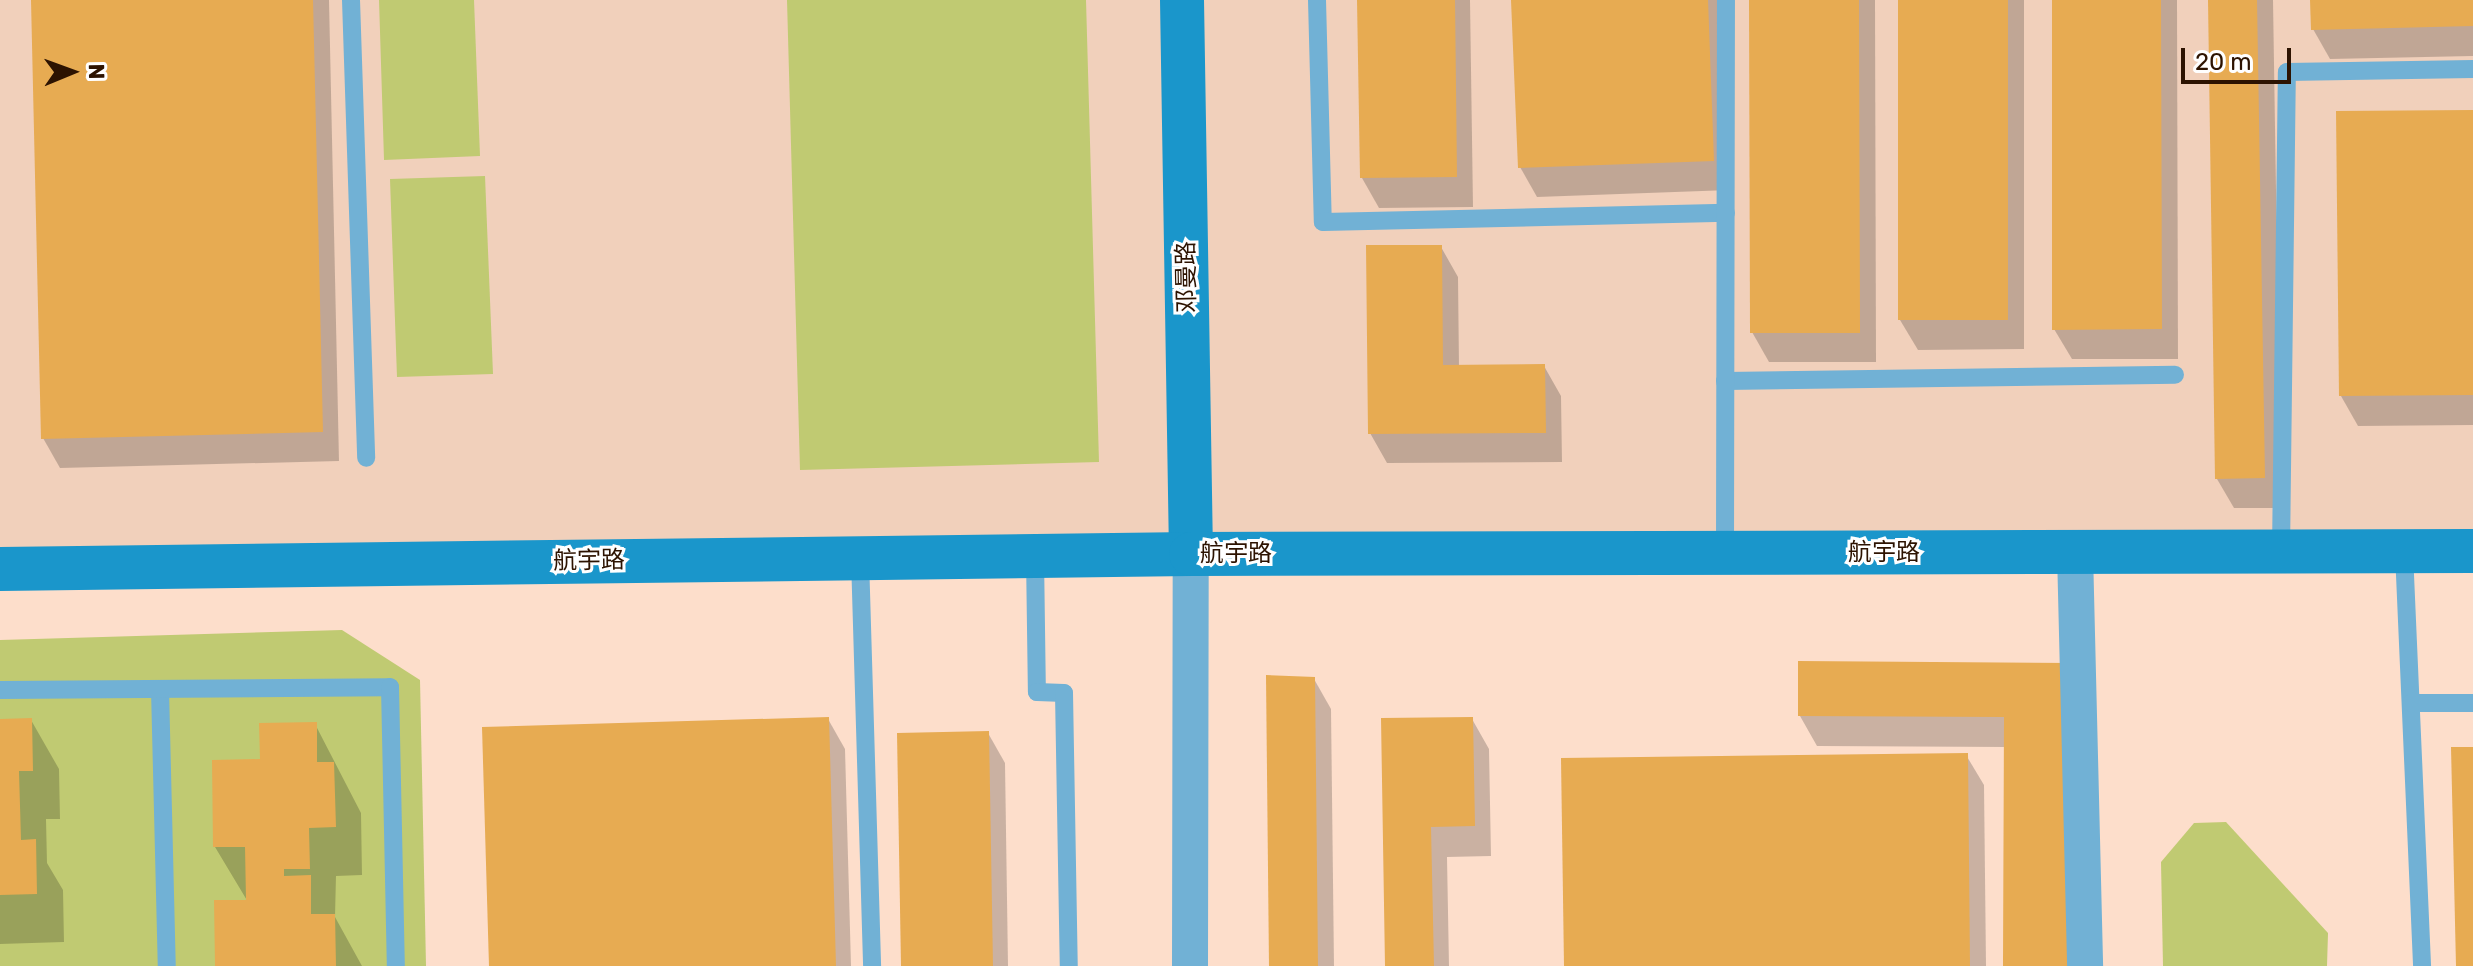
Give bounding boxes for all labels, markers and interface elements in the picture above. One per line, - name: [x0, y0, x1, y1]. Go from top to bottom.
- north arrow: [32, 32, 112, 112]
- scale bar: [2185, 32, 2295, 82]
- text: 20 m: [2195, 48, 2252, 76]
- text: N: [83, 63, 110, 80]
- street label: 邓曼路: [1172, 241, 1202, 313]
- street label: 航宇路: [1848, 539, 1920, 567]
- street label: 航宇路: [1200, 540, 1272, 568]
- street label: 航宇路: [553, 546, 625, 576]

